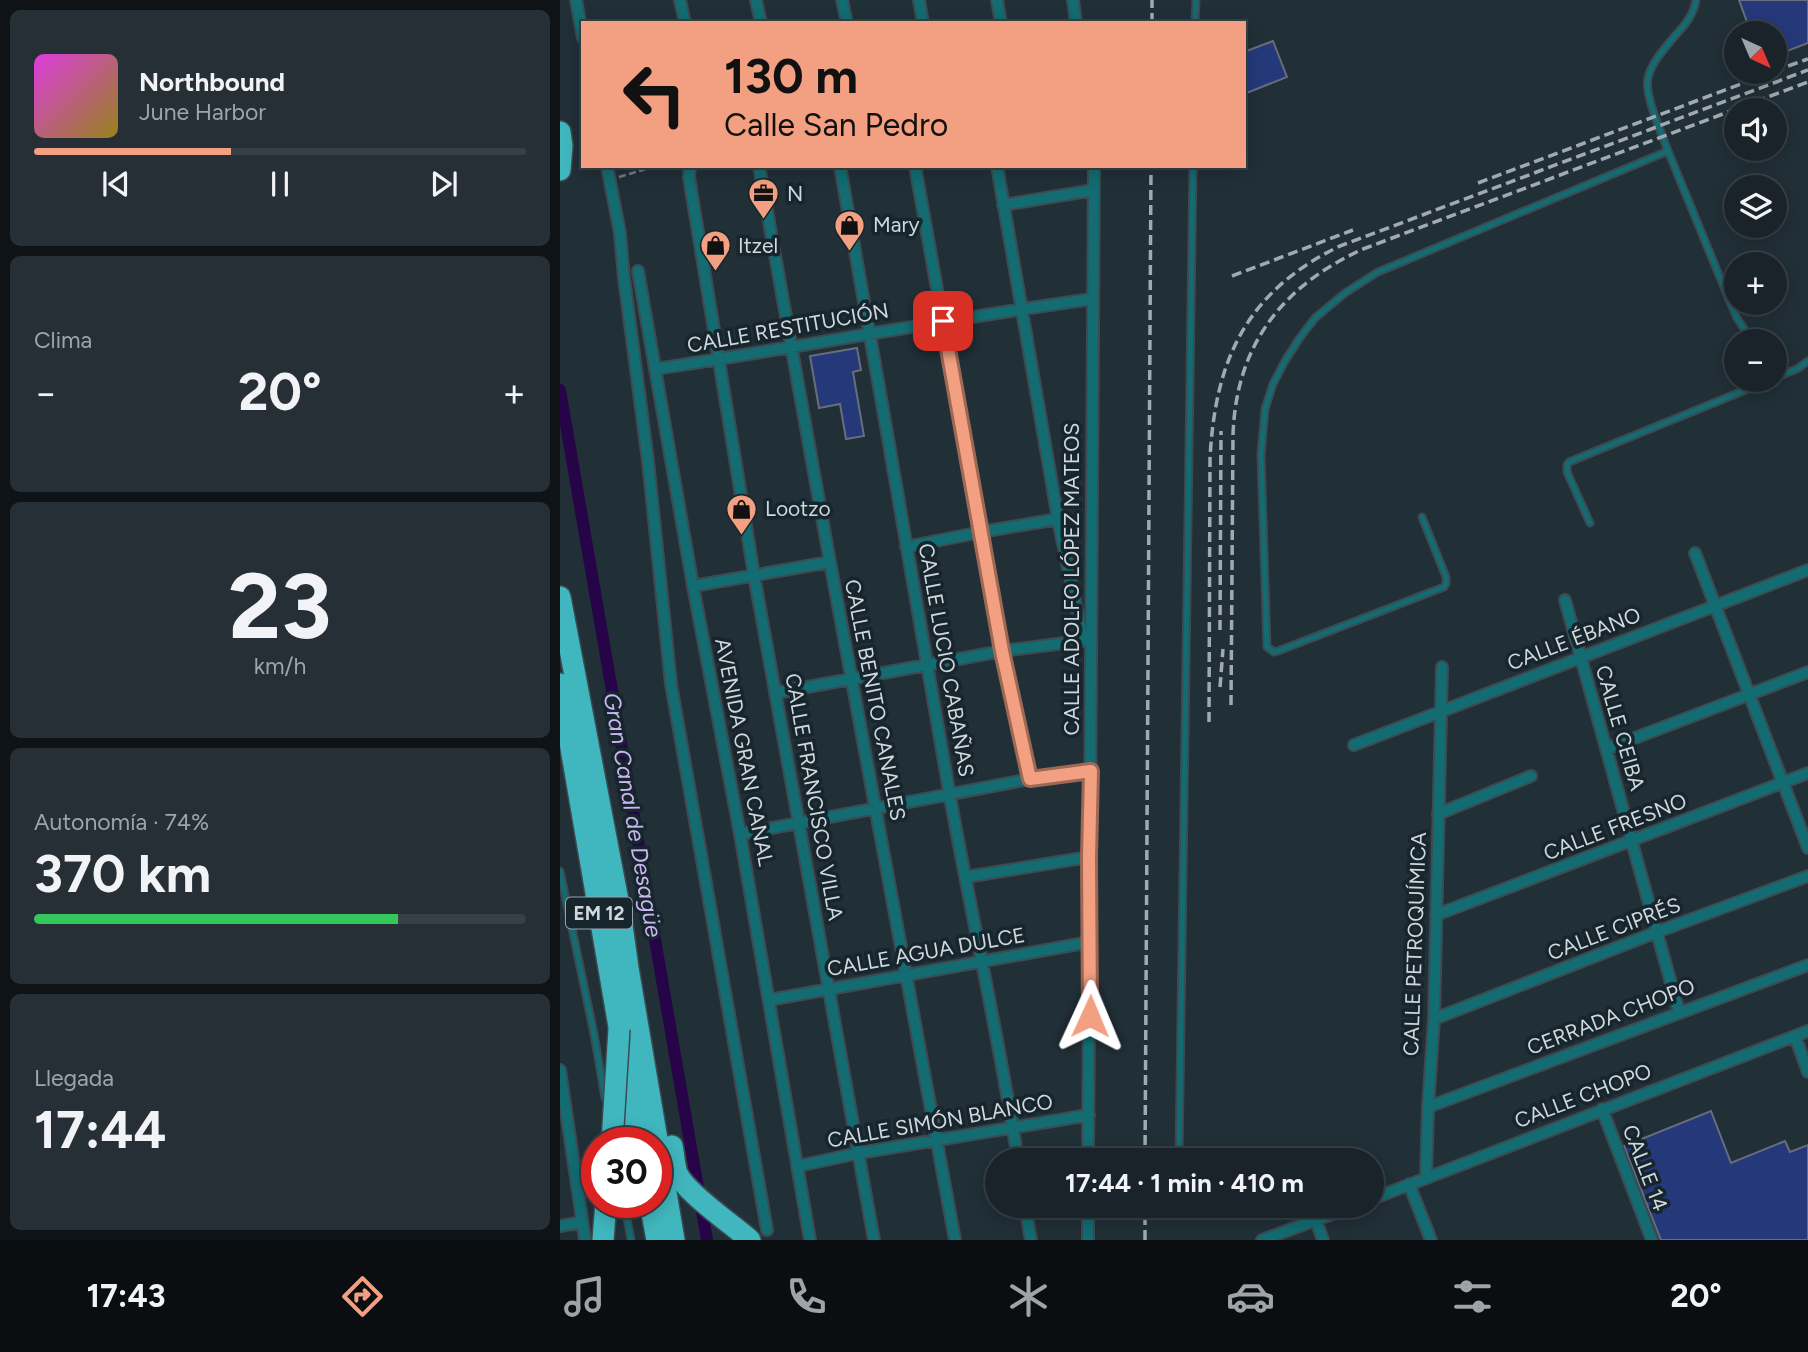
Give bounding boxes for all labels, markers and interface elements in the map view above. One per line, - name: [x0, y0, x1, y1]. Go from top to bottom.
- north arrow: [1724, 21, 1787, 84]
- map controls: [1724, 21, 1787, 392]
- text: 130 m: [724, 46, 858, 105]
- icon: left: [609, 49, 700, 140]
- text: Northbound: [139, 66, 285, 98]
- text: June Harbor: [139, 98, 266, 126]
- button: sound: [1724, 98, 1787, 161]
- text: Calle San Pedro: [724, 106, 948, 144]
- icon: previous: [97, 165, 135, 203]
- icon: pause: [261, 165, 299, 203]
- icon: next: [425, 165, 463, 203]
- button: layers: [1724, 175, 1787, 238]
- office icon: N: [747, 177, 781, 221]
- place label: N: [787, 181, 803, 206]
- shop icon: Mary: [833, 208, 867, 252]
- place label: Mary: [873, 212, 920, 237]
- shop icon: Itzel: [698, 229, 732, 273]
- place label: Itzel: [738, 233, 778, 258]
- button: +: [1724, 252, 1787, 315]
- pin: [913, 291, 973, 351]
- street label: CALLE RESTITUCIÓN: [685, 297, 891, 358]
- icon: arrive: [924, 302, 962, 340]
- text: Clima: [34, 326, 92, 354]
- button: −: [1724, 329, 1787, 392]
- text: 20°: [238, 361, 322, 423]
- text: −: [34, 370, 58, 416]
- text: +: [502, 370, 526, 416]
- street label: CALLE ADOLFO LÓPEZ MATEOS: [1059, 423, 1084, 735]
- shop icon: Lootzo: [725, 492, 759, 536]
- place label: Lootzo: [765, 496, 831, 521]
- street label: CALLE LUCIO CABAÑAS: [914, 541, 979, 779]
- text: 23: [228, 552, 332, 661]
- street label: CALLE BENITO CANALES: [840, 577, 911, 823]
- street label: CALLE ÉBANO: [1504, 602, 1644, 675]
- street label: AVENIDA GRAN CANAL: [710, 636, 779, 868]
- text: km/h: [254, 652, 306, 680]
- street label: CALLE CEIBA: [1591, 662, 1650, 793]
- street label: CALLE FRANCISCO VILLA: [780, 671, 849, 922]
- water label: Gran Canal de Desagüe: [598, 690, 668, 940]
- street label: CALLE FRESNO: [1540, 788, 1690, 865]
- text: Autonomía · 74%: [34, 808, 209, 836]
- street label: CALLE PETROQUÍMICA: [1398, 832, 1431, 1056]
- text: 370 km: [34, 843, 211, 905]
- street label: CALLE CIPRÉS: [1544, 892, 1684, 965]
- road number: EM 12: [566, 897, 632, 928]
- street label: CALLE AGUA DULCE: [825, 922, 1027, 981]
- street label: CERRADA CHOPO: [1523, 973, 1698, 1060]
- position arrow: [1053, 979, 1127, 1053]
- street label: CALLE CHOPO: [1511, 1058, 1655, 1133]
- text: Llegada: [34, 1064, 114, 1092]
- street label: CALLE SIMÓN BLANCO: [825, 1088, 1055, 1153]
- text: 17:44: [34, 1099, 166, 1161]
- street label: CALLE 14: [1618, 1121, 1673, 1215]
- speed limit sign: 30: [581, 1127, 672, 1218]
- text: 17:44 · 1 min · 410 m: [1065, 1167, 1304, 1199]
- icon: directions: [338, 1272, 387, 1321]
- icon: music: [560, 1272, 609, 1321]
- icon: phone: [782, 1272, 831, 1321]
- icon: climate: [1004, 1272, 1053, 1321]
- icon: car: [1226, 1272, 1275, 1321]
- icon: filters: [1448, 1272, 1497, 1321]
- text: 17:43: [86, 1277, 165, 1315]
- text: 20°: [1670, 1277, 1722, 1315]

